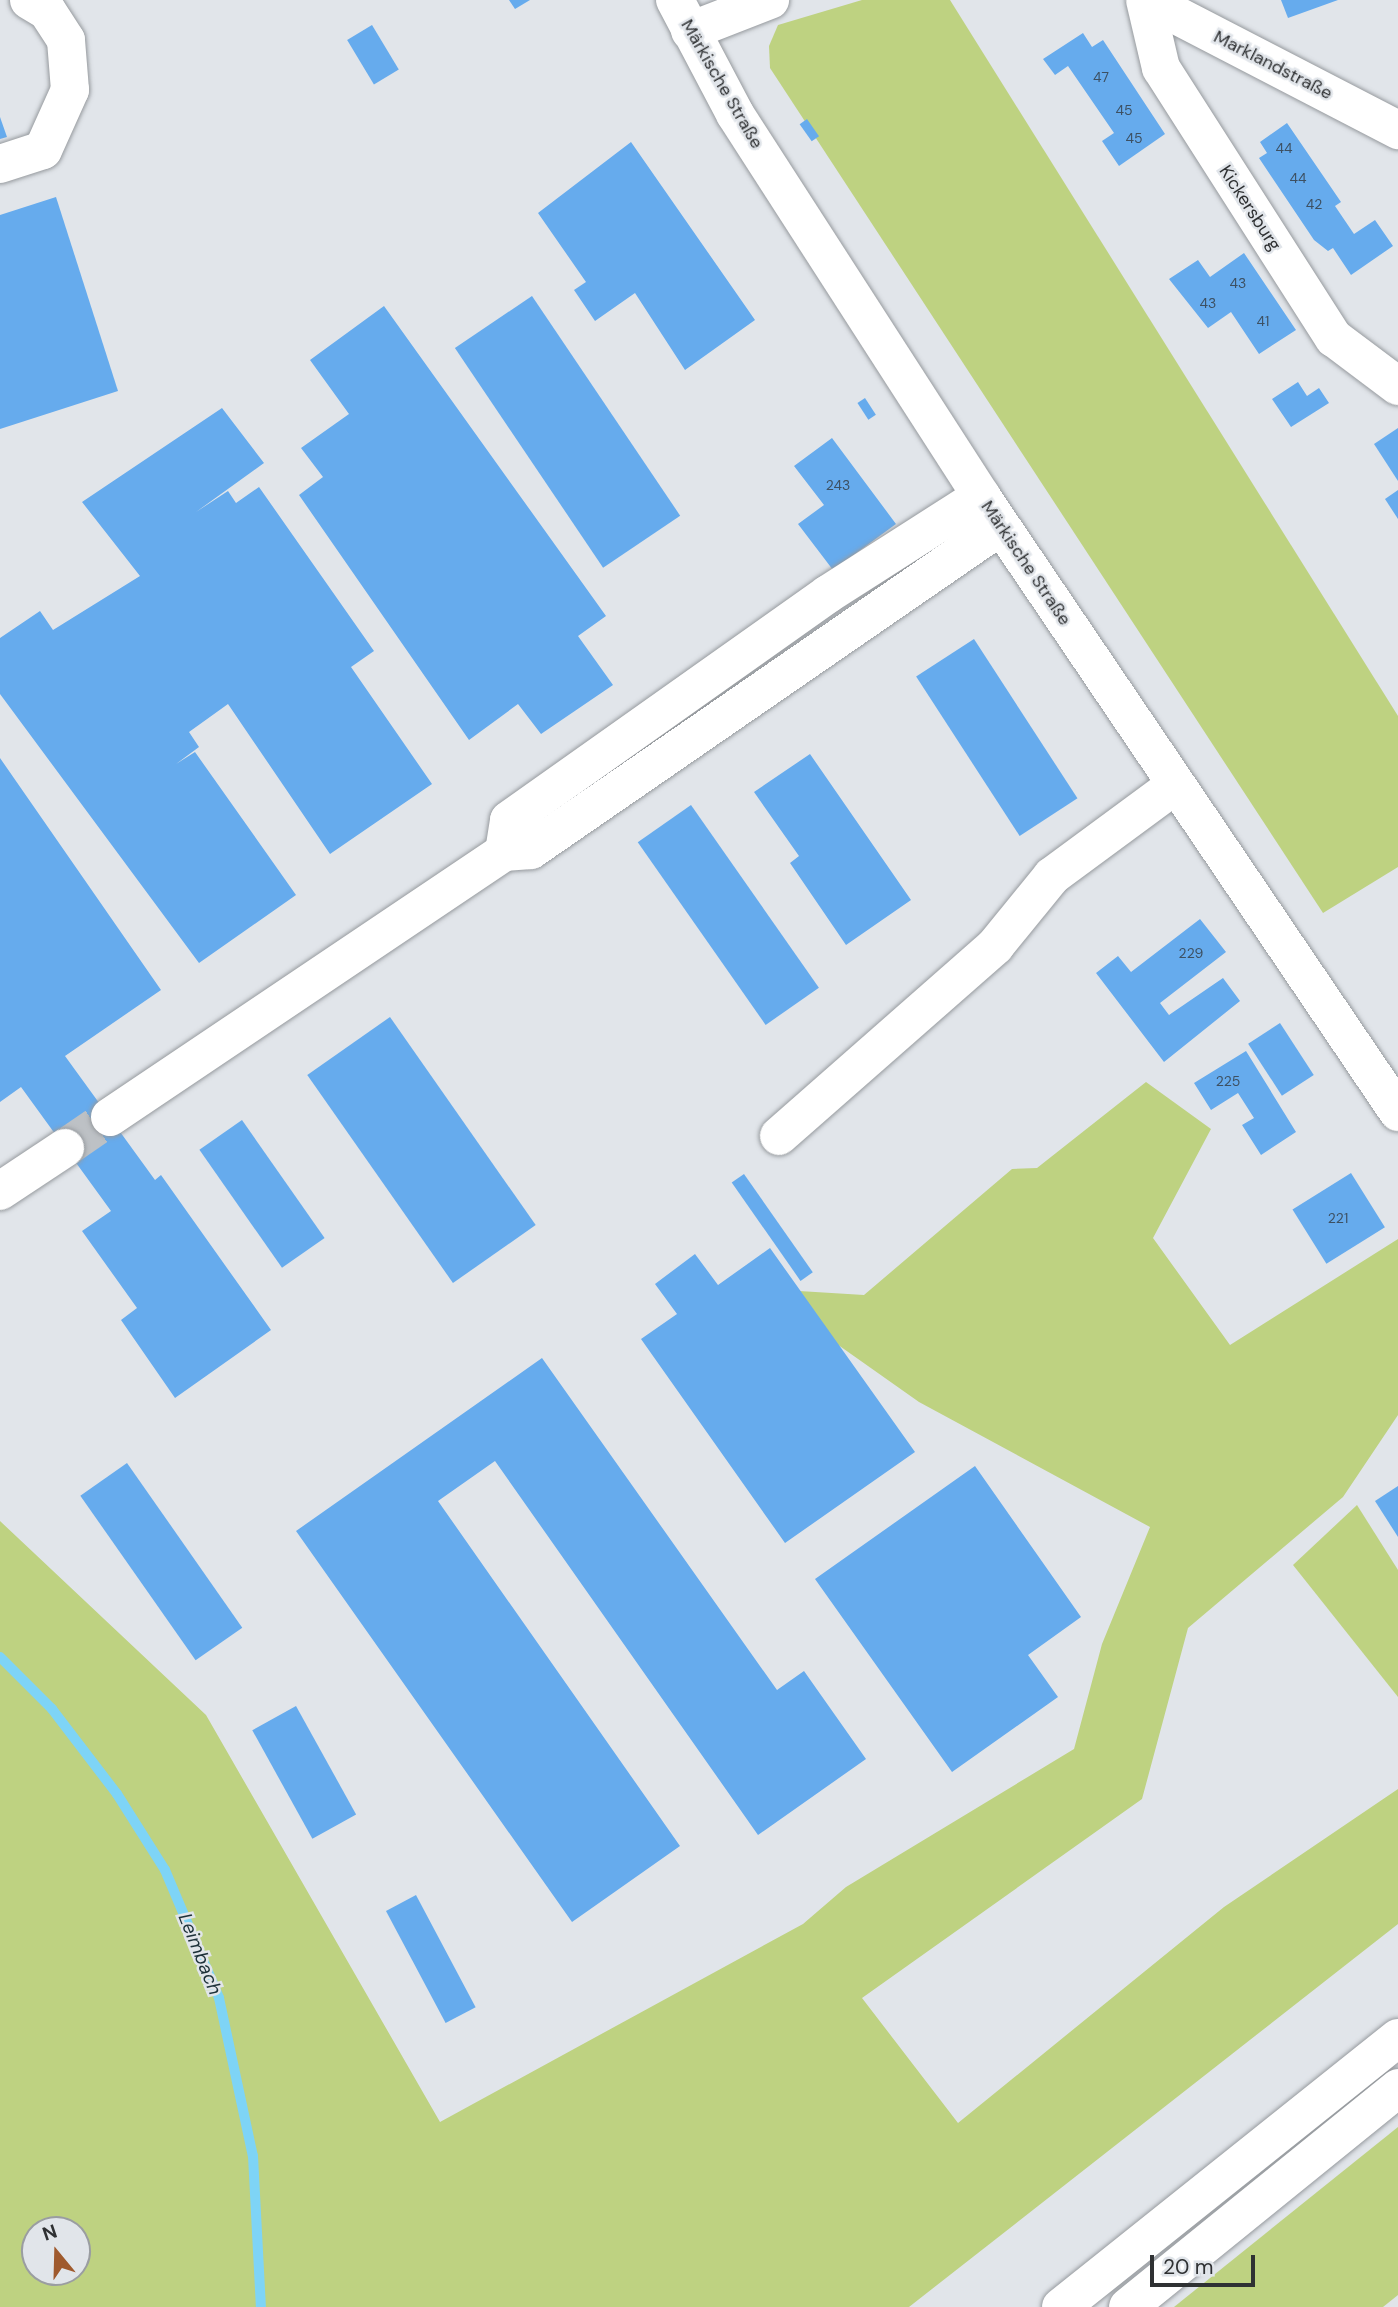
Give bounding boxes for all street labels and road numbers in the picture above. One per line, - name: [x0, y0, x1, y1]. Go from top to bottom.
- street label: Märkische Straße: [676, 16, 768, 152]
- street label: Marklandstraße: [1210, 26, 1336, 104]
- street label: Kickersburg: [1214, 161, 1286, 255]
- street label: Märkische Straße: [976, 497, 1076, 629]

